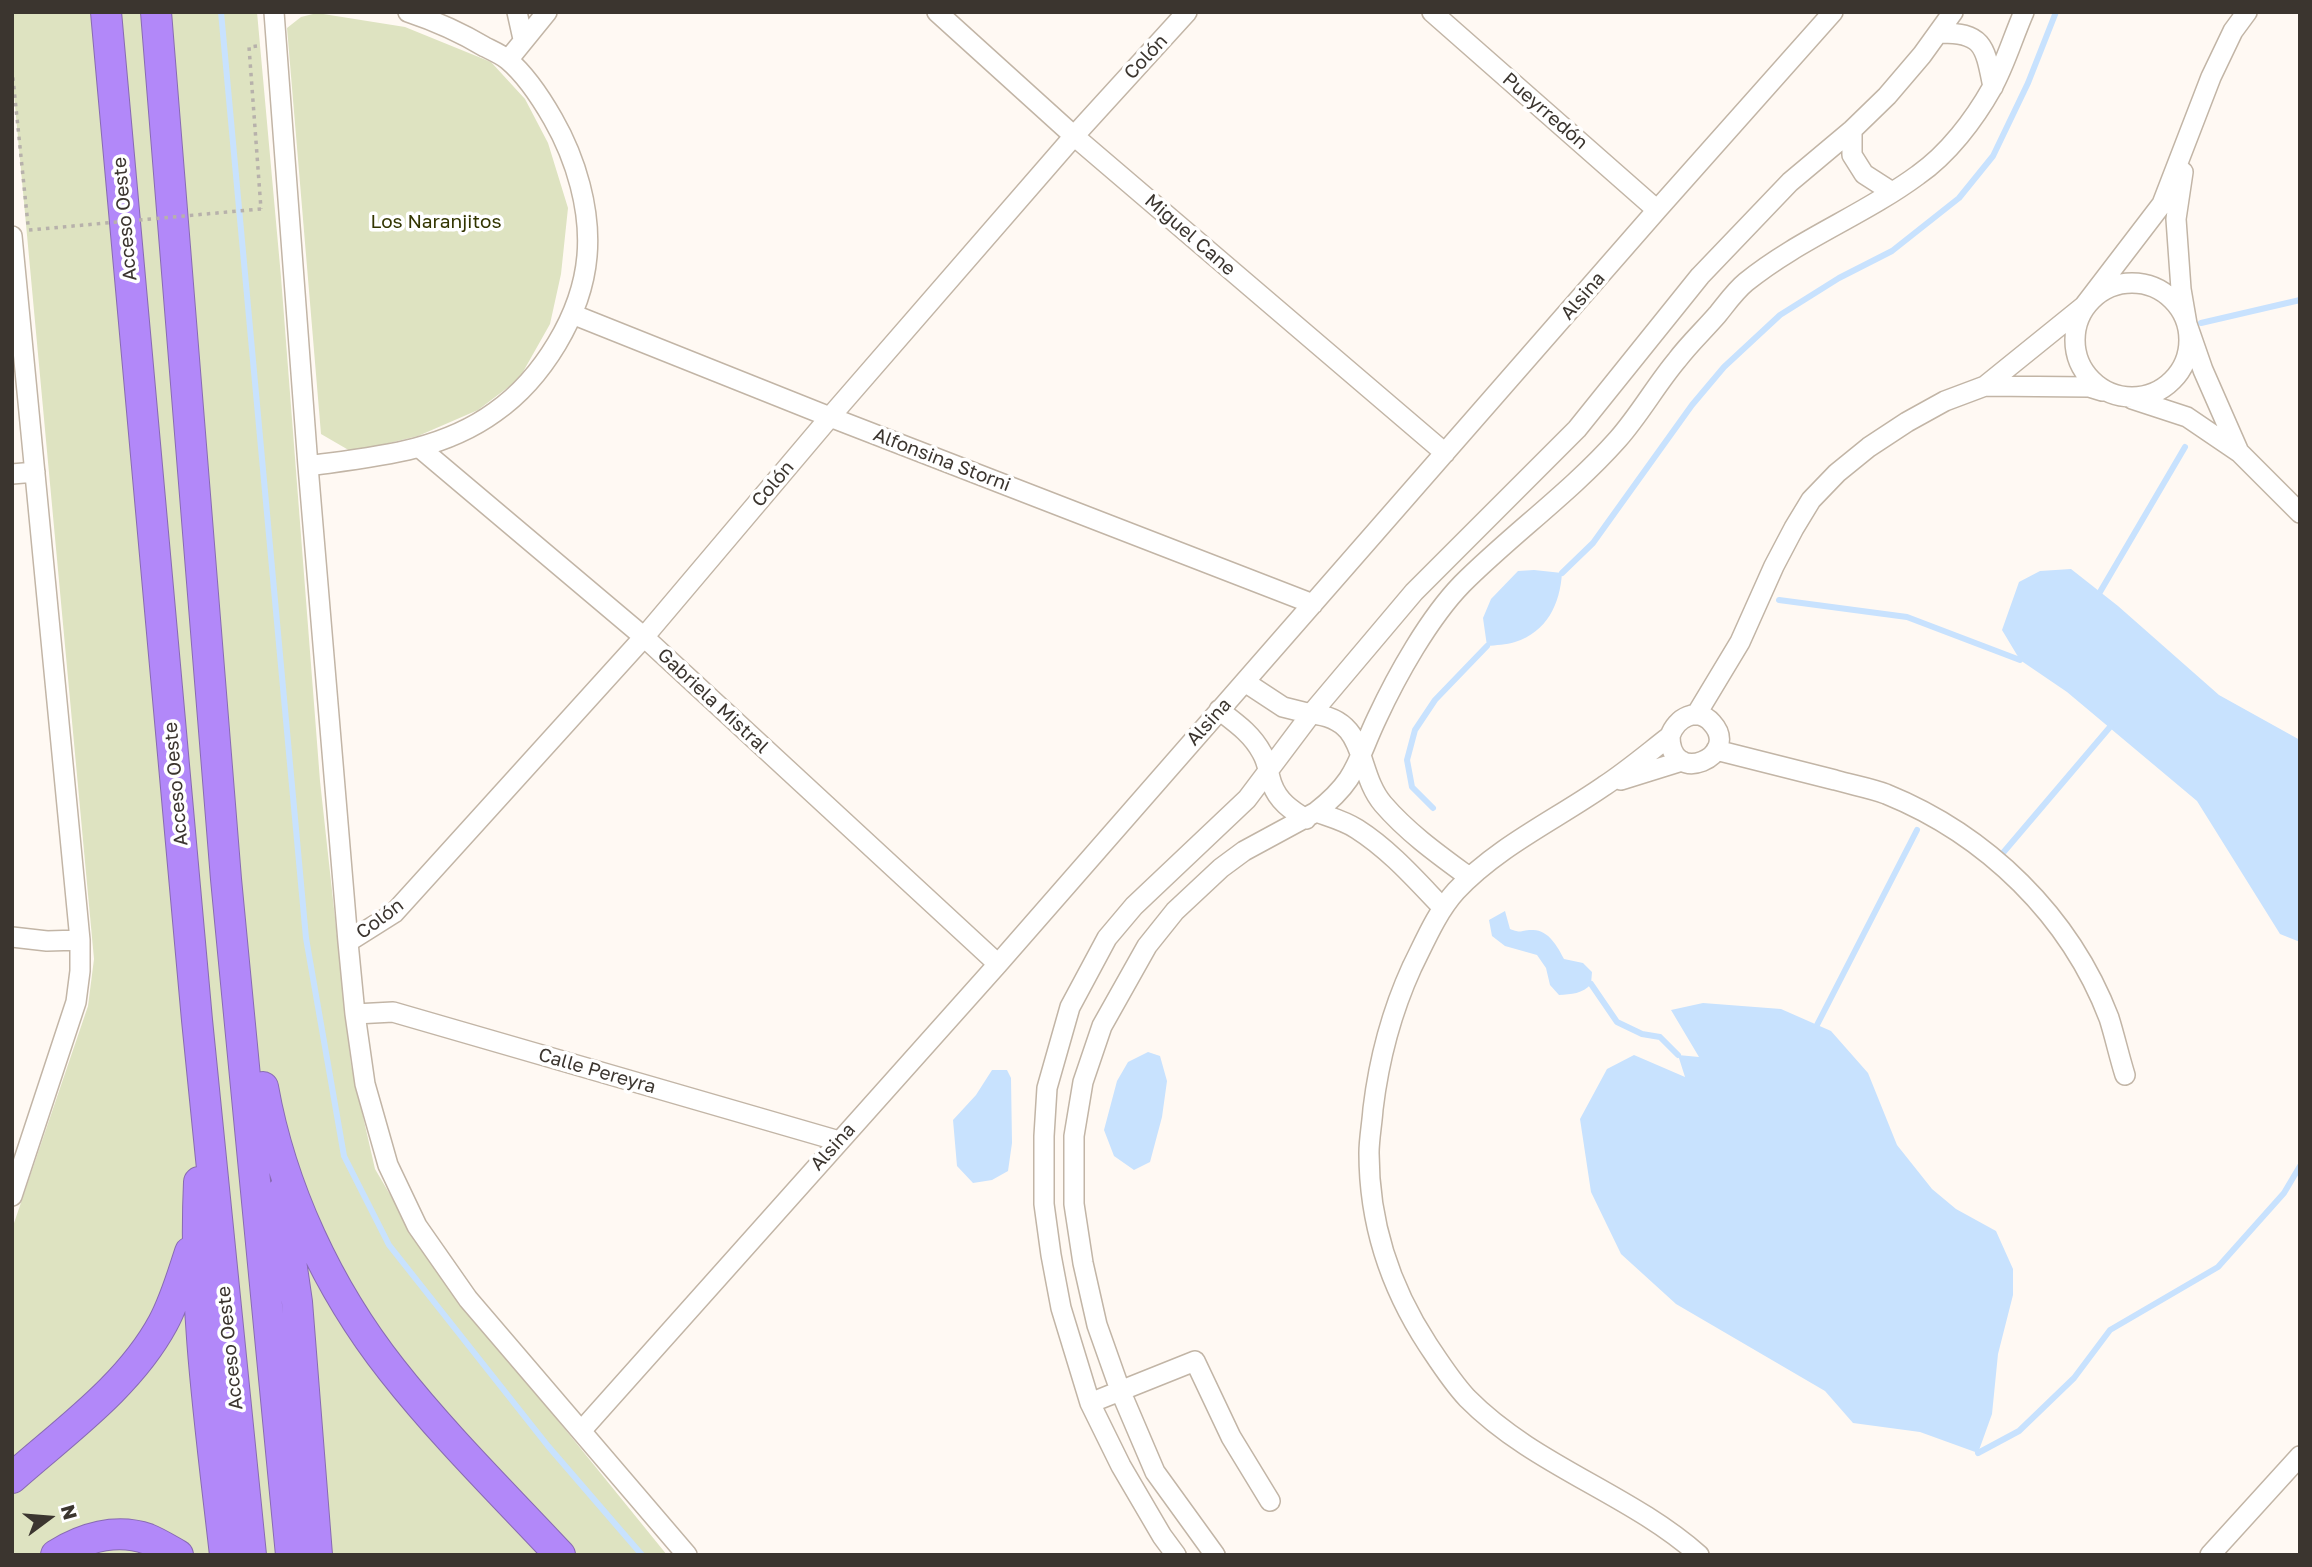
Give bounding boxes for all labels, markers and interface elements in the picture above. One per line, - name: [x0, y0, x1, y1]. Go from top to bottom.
- street label: Colón: [1119, 30, 1173, 84]
- street label: Pueyrredón: [1498, 68, 1592, 154]
- street label: Acceso Oeste: [108, 156, 142, 282]
- street label: Miguel Cane: [1140, 189, 1240, 281]
- park label: Los Naranjitos: [371, 211, 501, 233]
- street label: Alsina: [1556, 267, 1610, 325]
- street label: Alfonsina Storni: [870, 423, 1014, 497]
- street label: Colón: [747, 456, 799, 512]
- street label: Gabriela Mistral: [653, 644, 773, 758]
- street label: Alsina: [1182, 694, 1236, 750]
- street label: Acceso Oeste: [159, 721, 193, 847]
- street label: Colón: [352, 894, 408, 944]
- street label: Calle Pereyra: [536, 1043, 658, 1099]
- street label: Alsina: [806, 1119, 860, 1175]
- street label: Acceso Oeste: [212, 1285, 248, 1411]
- north arrow: [14, 1483, 84, 1553]
- text: N: [57, 1502, 83, 1522]

